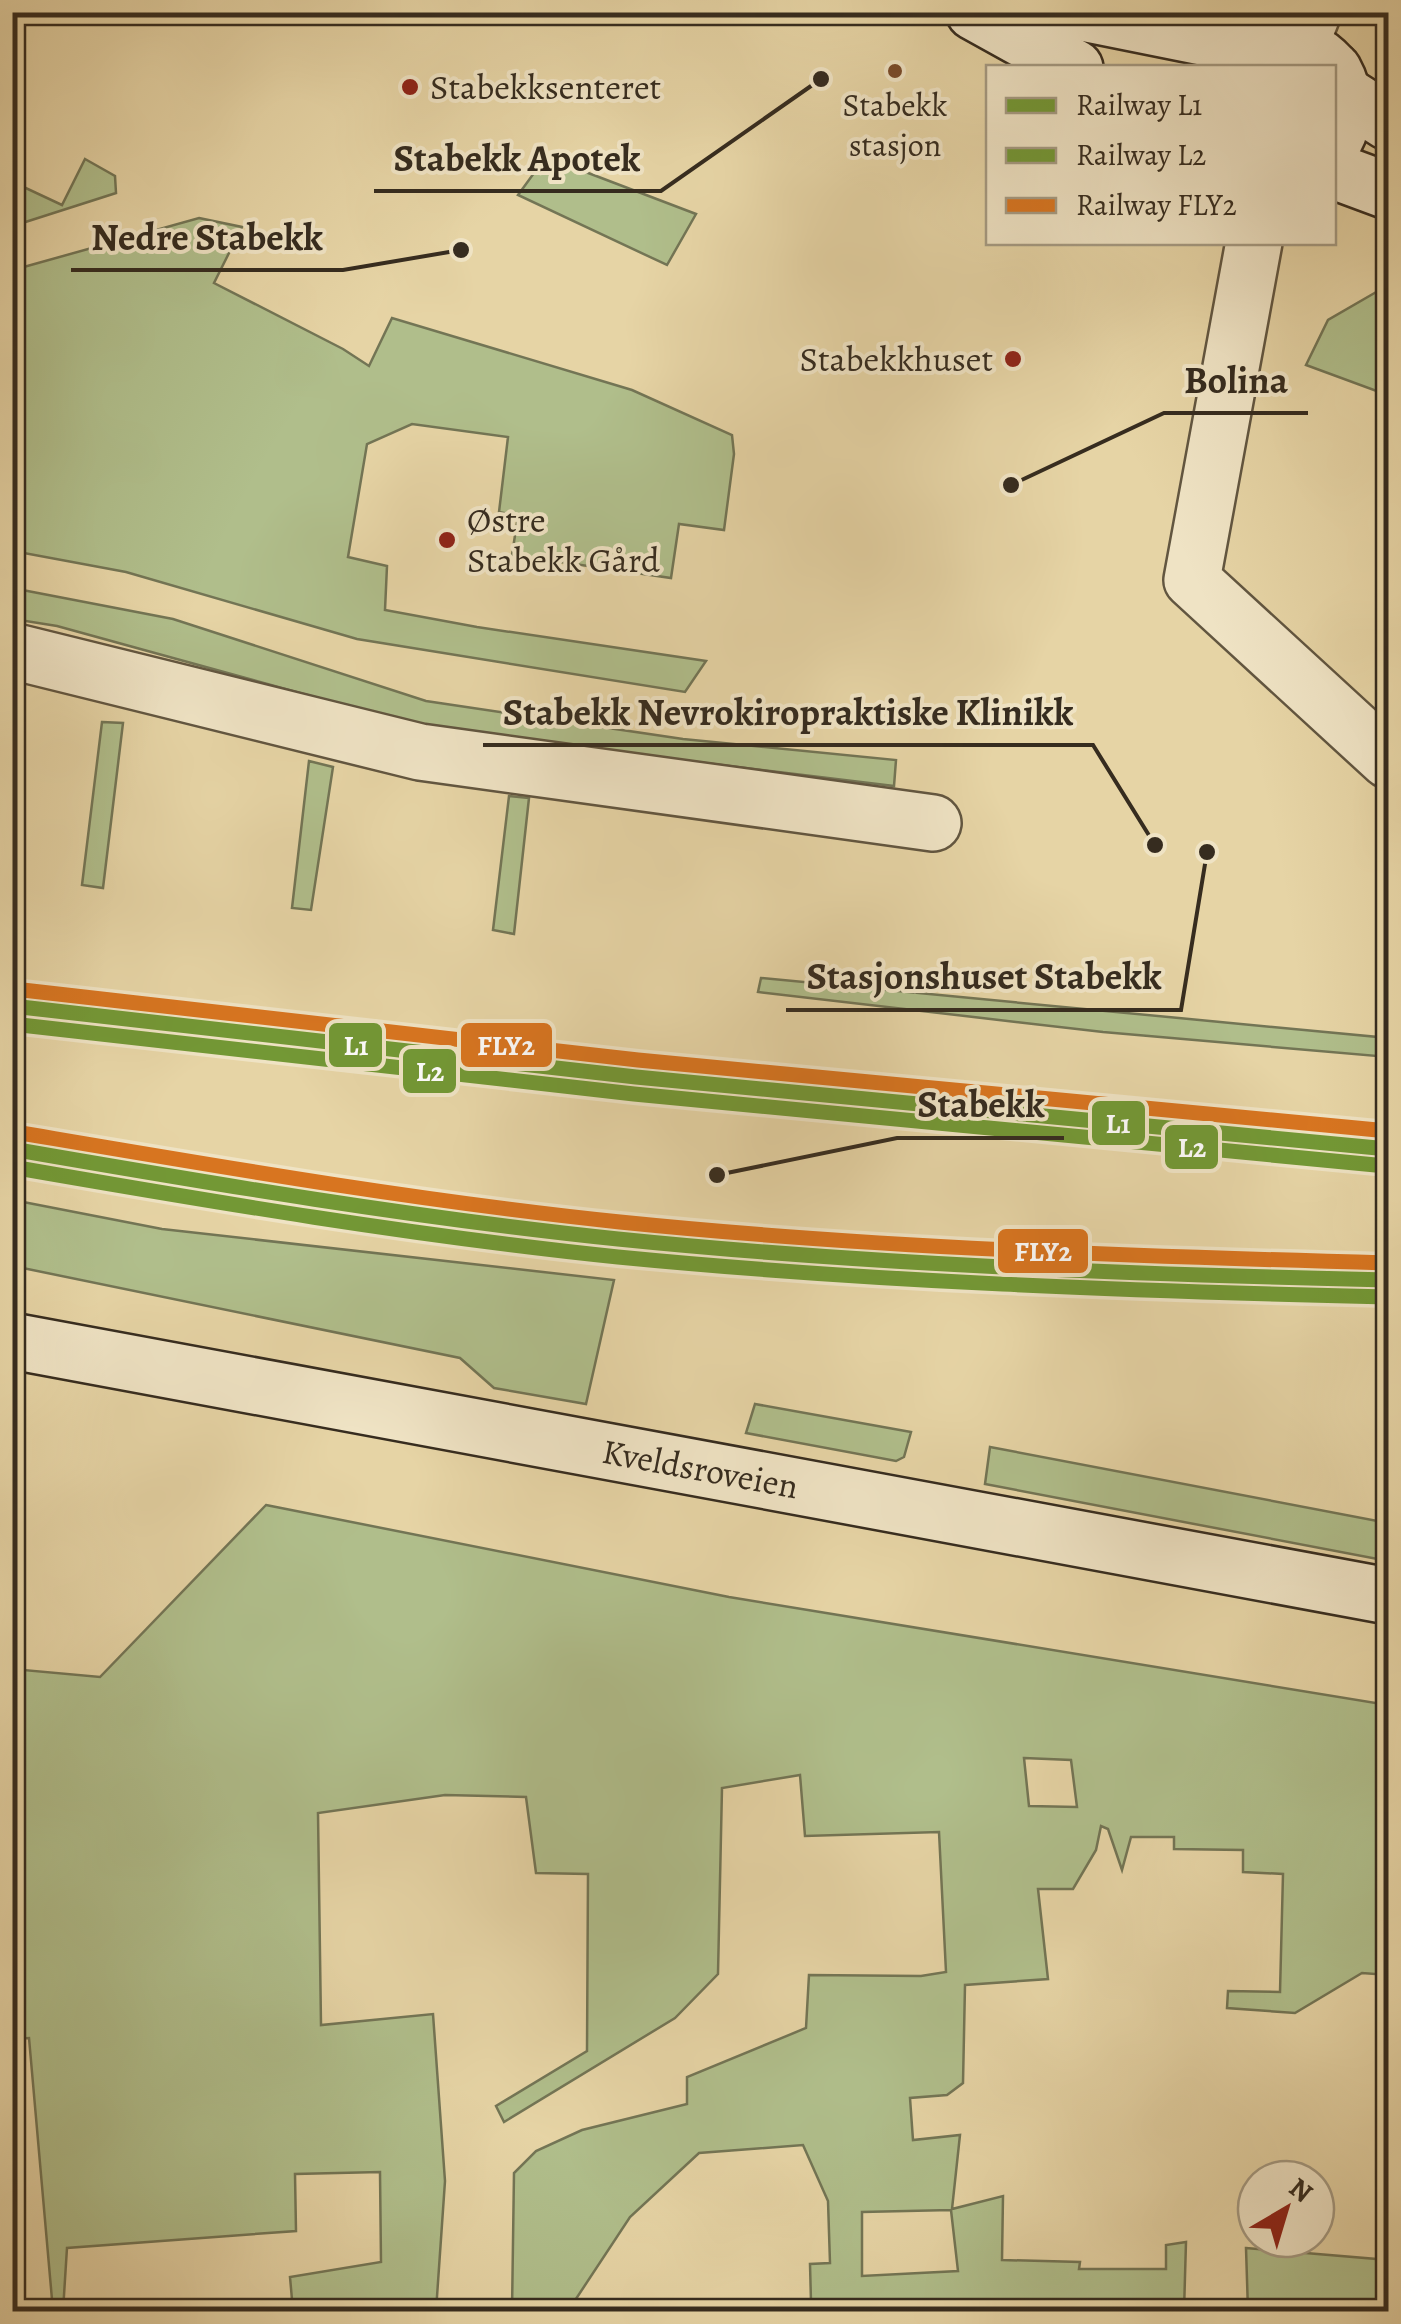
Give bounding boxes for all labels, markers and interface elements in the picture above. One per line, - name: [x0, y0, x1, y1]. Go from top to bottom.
- marker: Stabekk stasjon: [885, 61, 905, 81]
- place label: Stabekksenteret: [430, 63, 661, 111]
- legend: [986, 65, 1336, 245]
- marker: Stabekksenteret: [399, 76, 421, 98]
- place label: Stabekk stasjon: [843, 83, 948, 167]
- text: Railway L1: [1076, 85, 1202, 125]
- callout: Stabekk Apotek: [374, 123, 661, 191]
- text: Stabekk Apotek: [394, 132, 641, 184]
- text: Railway L2: [1076, 135, 1206, 175]
- text: Railway FLY2: [1076, 185, 1237, 225]
- callout: Nedre Stabekk: [71, 202, 343, 270]
- text: Nedre Stabekk: [91, 211, 323, 263]
- place label: Stabekkhuset: [799, 335, 993, 383]
- callout: Bolina: [1164, 345, 1308, 413]
- marker: Stabekkhuset: [1002, 348, 1024, 370]
- text: Bolina: [1184, 354, 1289, 406]
- place label: Østre Stabekk Gård: [467, 496, 660, 584]
- marker: Østre Stabekk Gård: [436, 529, 458, 551]
- callout: Stabekk Nevrokiropraktiske Klinikk: [483, 677, 1093, 745]
- text: Stabekk Nevrokiropraktiske Klinikk: [503, 686, 1074, 738]
- callout: Stasjonshuset Stabekk: [786, 942, 1181, 1010]
- text: Stasjonshuset Stabekk: [806, 950, 1162, 1002]
- line badge: L1: [327, 1021, 384, 1069]
- line badge: FLY2: [459, 1021, 554, 1069]
- text: L1: [344, 1027, 368, 1065]
- text: FLY2: [477, 1027, 536, 1065]
- line badge: L2: [401, 1047, 458, 1095]
- text: L2: [416, 1053, 445, 1091]
- callout: Stabekk: [897, 1070, 1064, 1138]
- text: Stabekk: [917, 1078, 1045, 1130]
- line badge: L1: [1090, 1099, 1147, 1147]
- text: L1: [1106, 1105, 1130, 1143]
- line badge: L2: [1163, 1123, 1220, 1171]
- text: L2: [1178, 1129, 1207, 1167]
- line badge: FLY2: [996, 1227, 1090, 1275]
- text: FLY2: [1014, 1233, 1073, 1271]
- street label: Kveldsroveien: [598, 1427, 802, 1510]
- north arrow: [1236, 2159, 1336, 2259]
- text: N: [1281, 2169, 1321, 2211]

